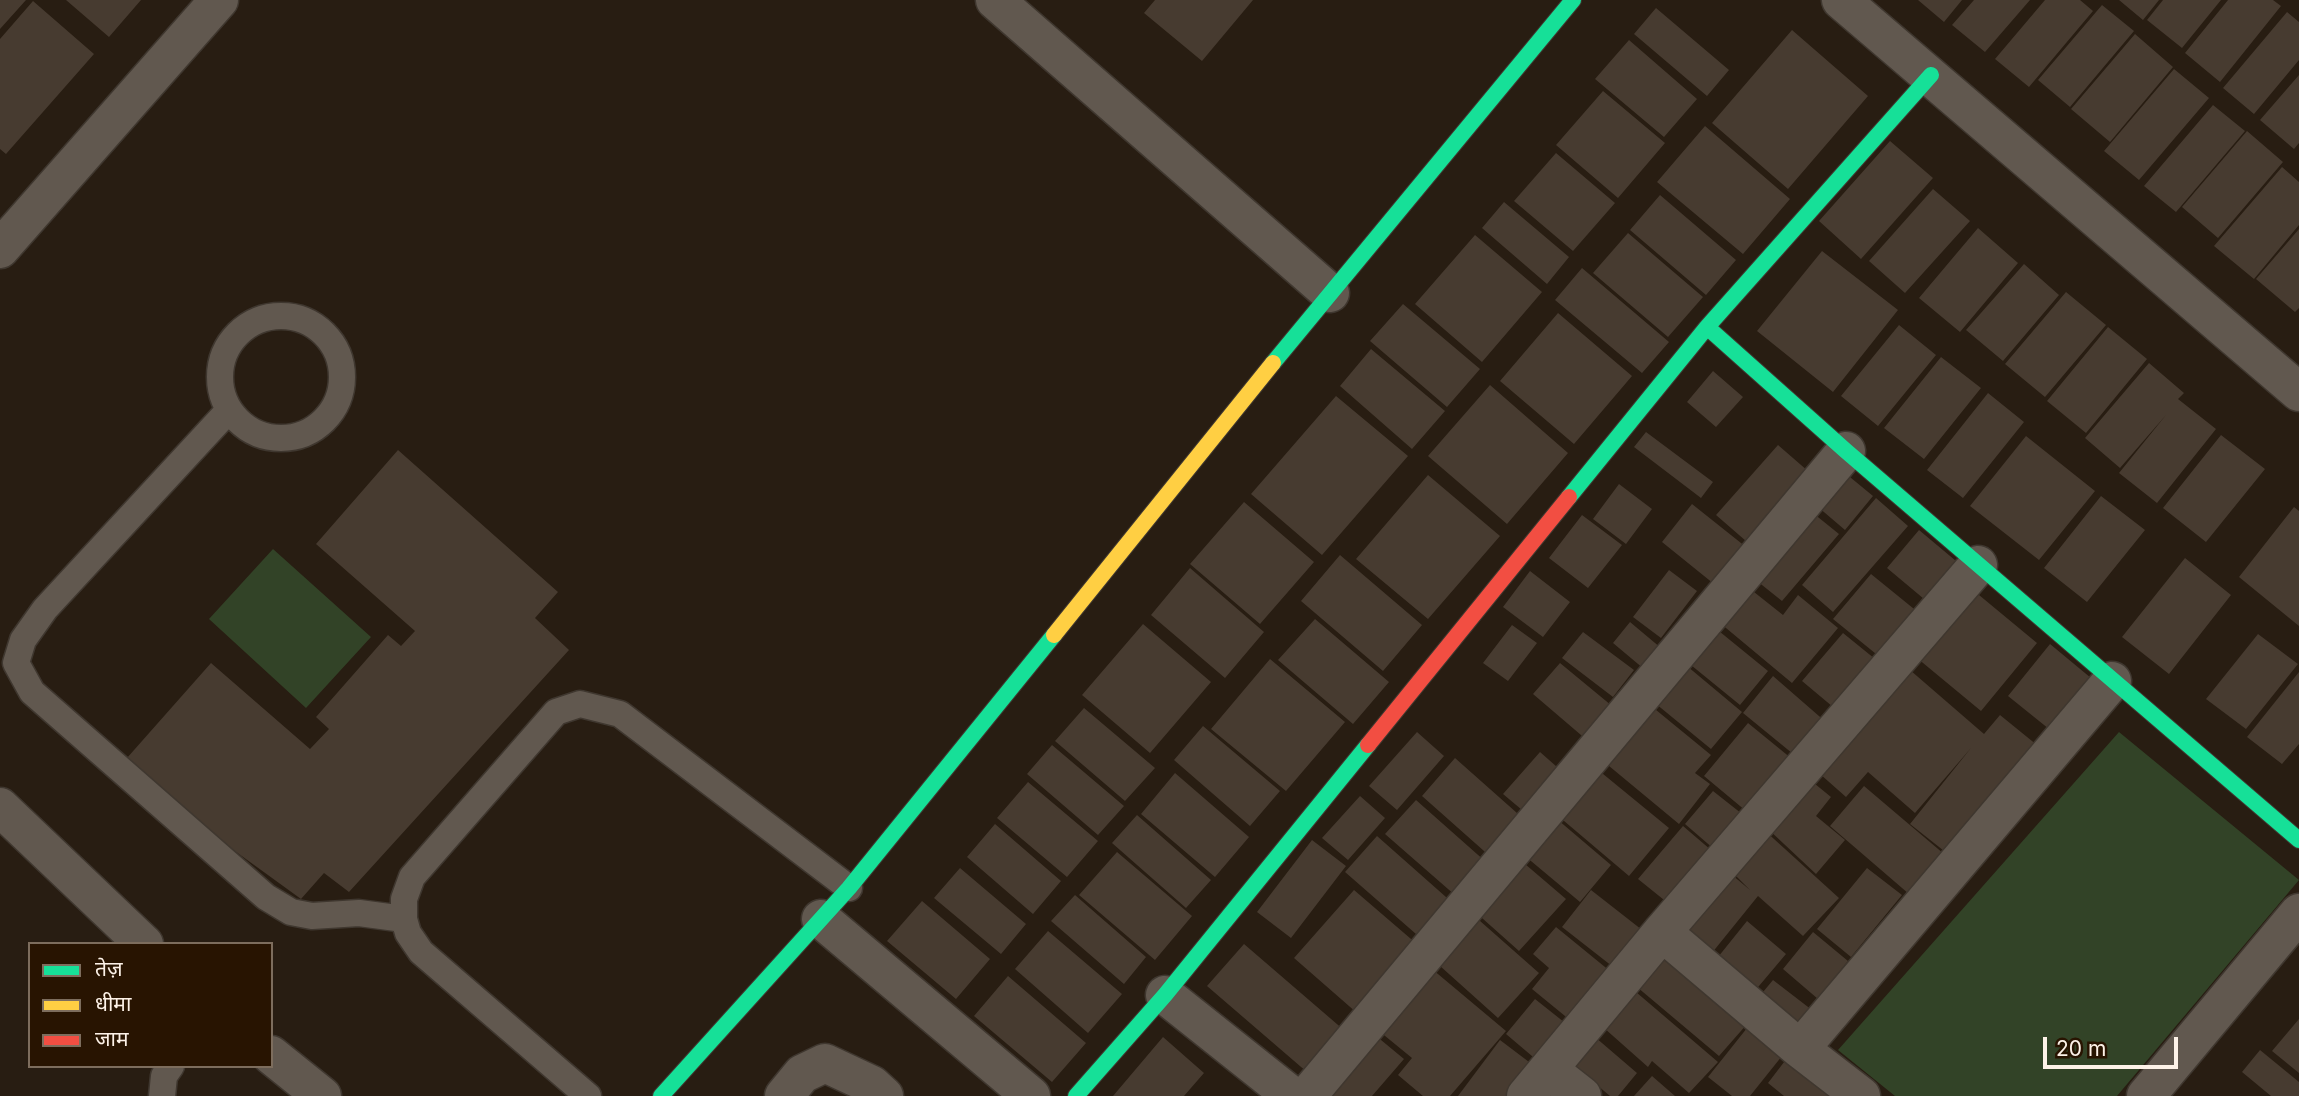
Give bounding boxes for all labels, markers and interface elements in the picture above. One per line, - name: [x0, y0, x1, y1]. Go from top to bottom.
- legend: [28, 942, 273, 1068]
- text: तेज़: [95, 956, 123, 981]
- text: धीमा: [95, 991, 131, 1016]
- scale bar: [2047, 1023, 2182, 1066]
- text: जाम: [95, 1026, 129, 1051]
- text: 20 m: [2056, 1036, 2106, 1061]

